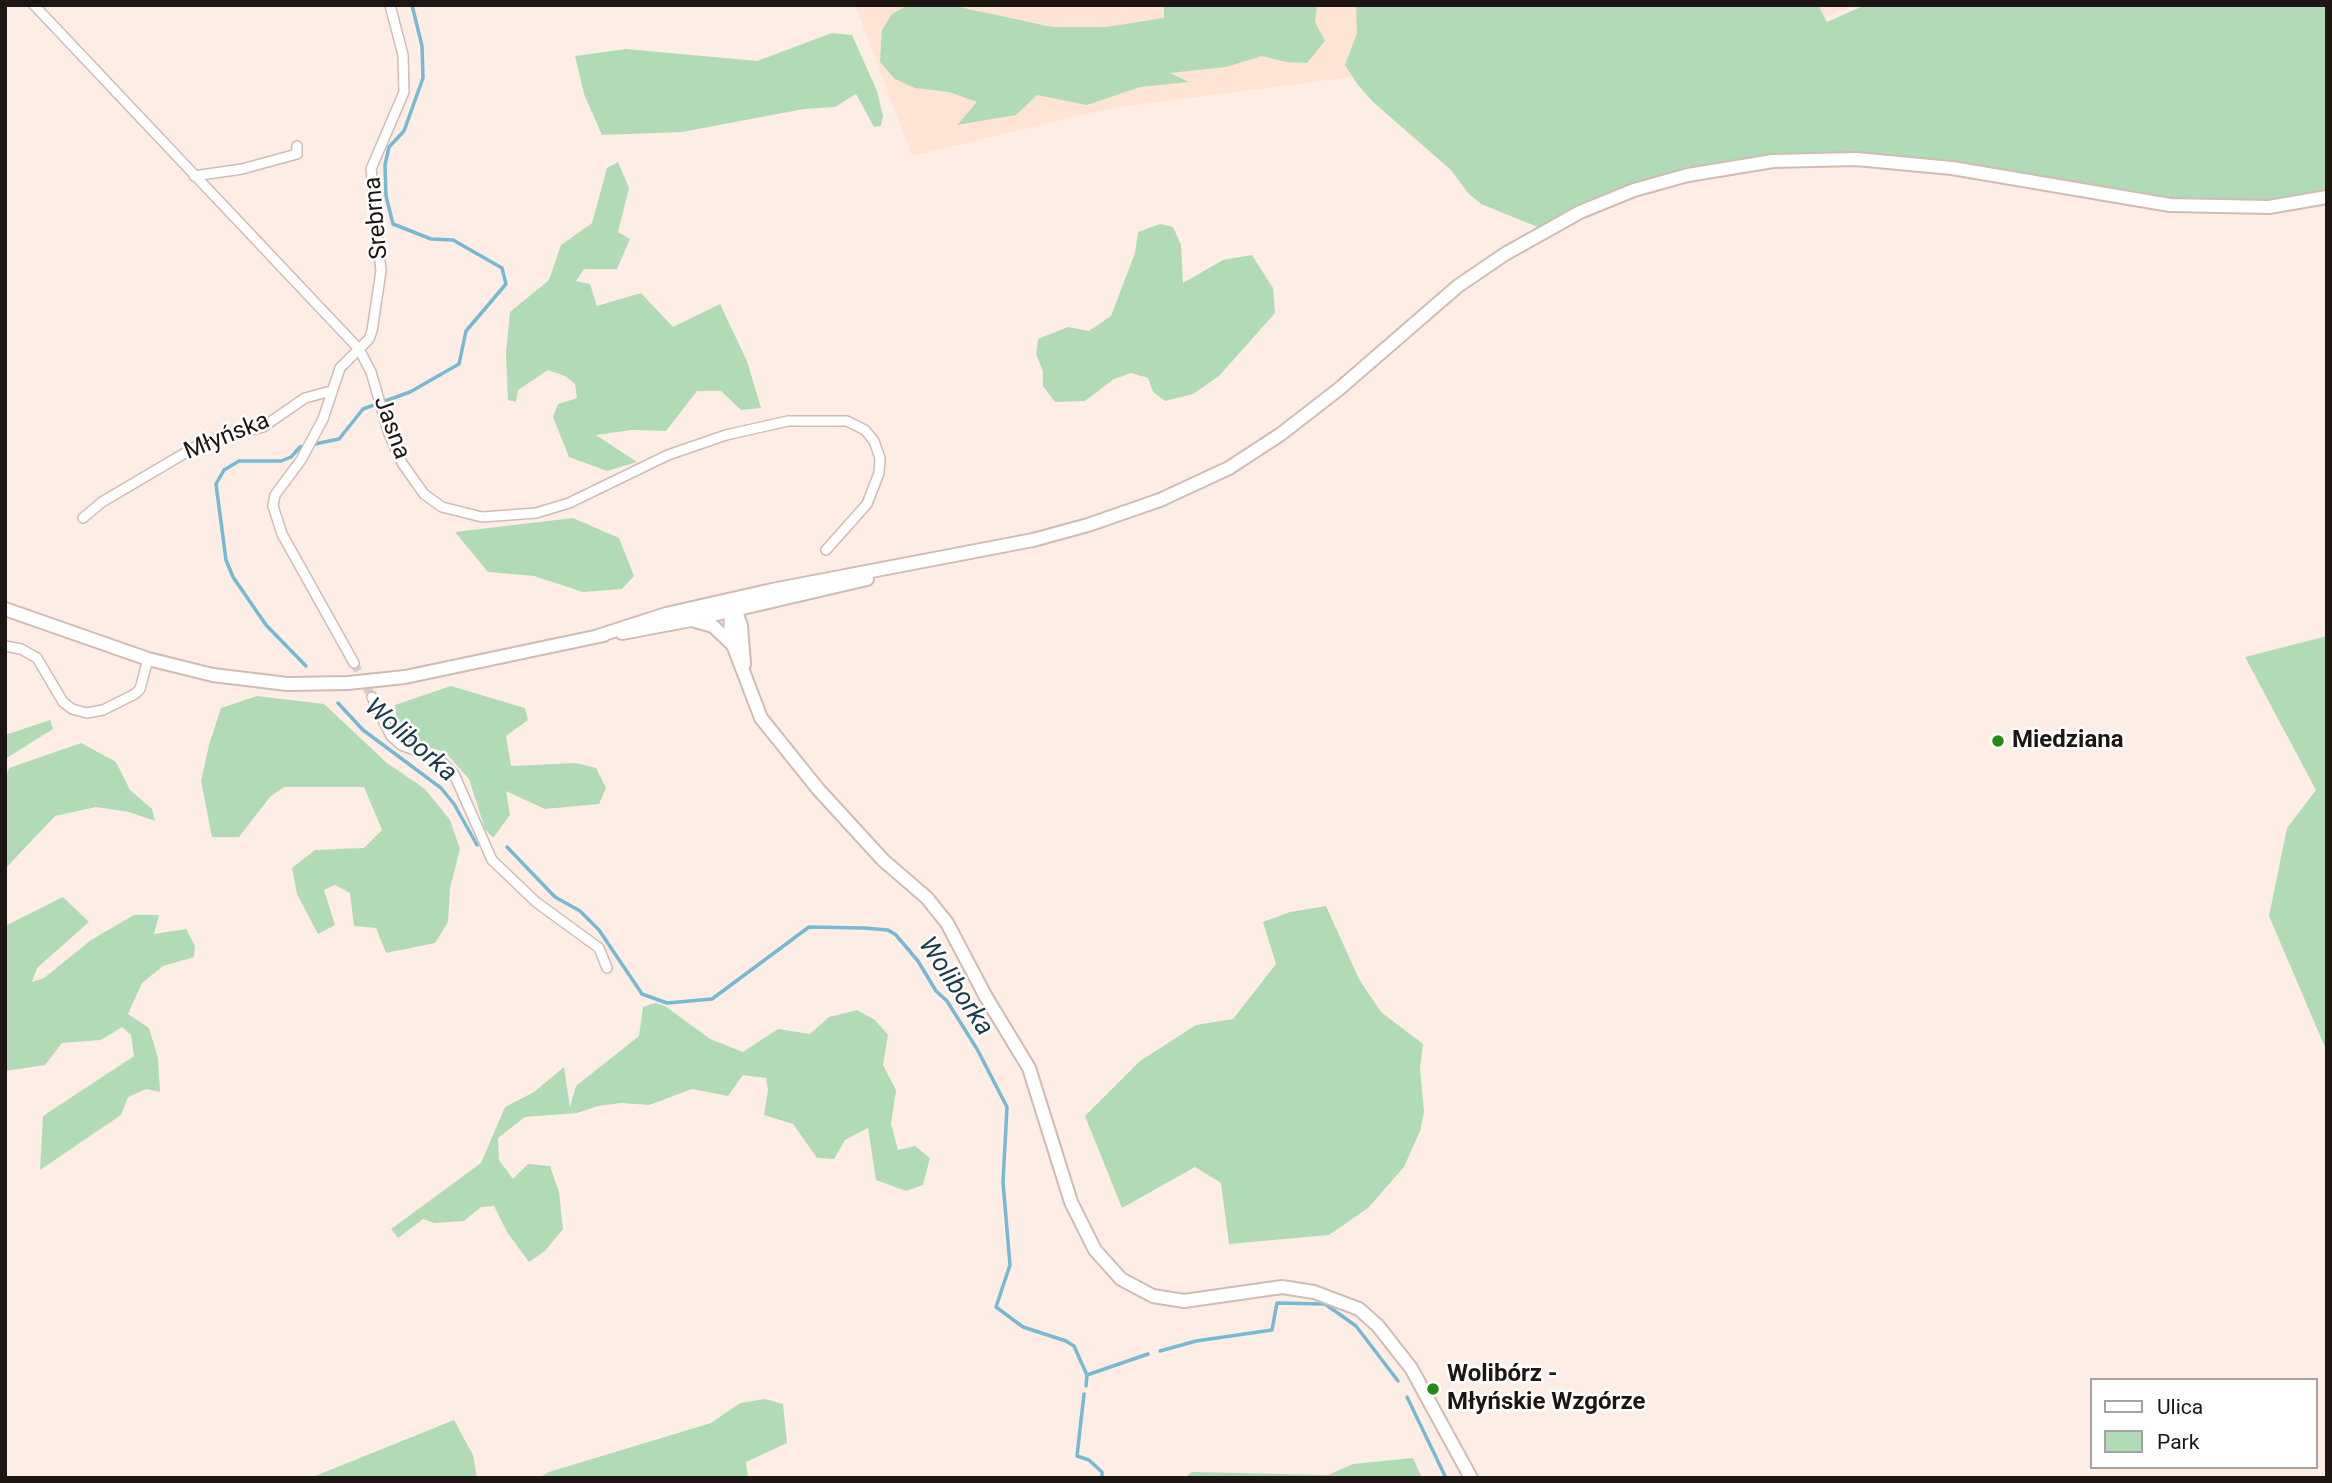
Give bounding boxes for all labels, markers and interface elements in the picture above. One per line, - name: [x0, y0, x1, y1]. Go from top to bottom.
- street label: Srebrna: [359, 176, 395, 260]
- street label: Jasna: [366, 393, 416, 463]
- street label: Młyńska: [180, 407, 274, 467]
- water label: Woliborka: [357, 692, 463, 790]
- place label: Miedziana: [2012, 727, 2124, 755]
- marker: Miedziana: [1990, 733, 2006, 749]
- water label: Woliborka: [911, 932, 999, 1042]
- place label: Wolibórz - Młyńskie Wzgórze: [1447, 1361, 1645, 1417]
- legend: [2090, 1378, 2318, 1469]
- marker: Wolibórz - Młyńskie Wzgórze: [1425, 1381, 1441, 1397]
- text: Ulica: [2157, 1395, 2203, 1419]
- text: Park: [2157, 1430, 2199, 1454]

